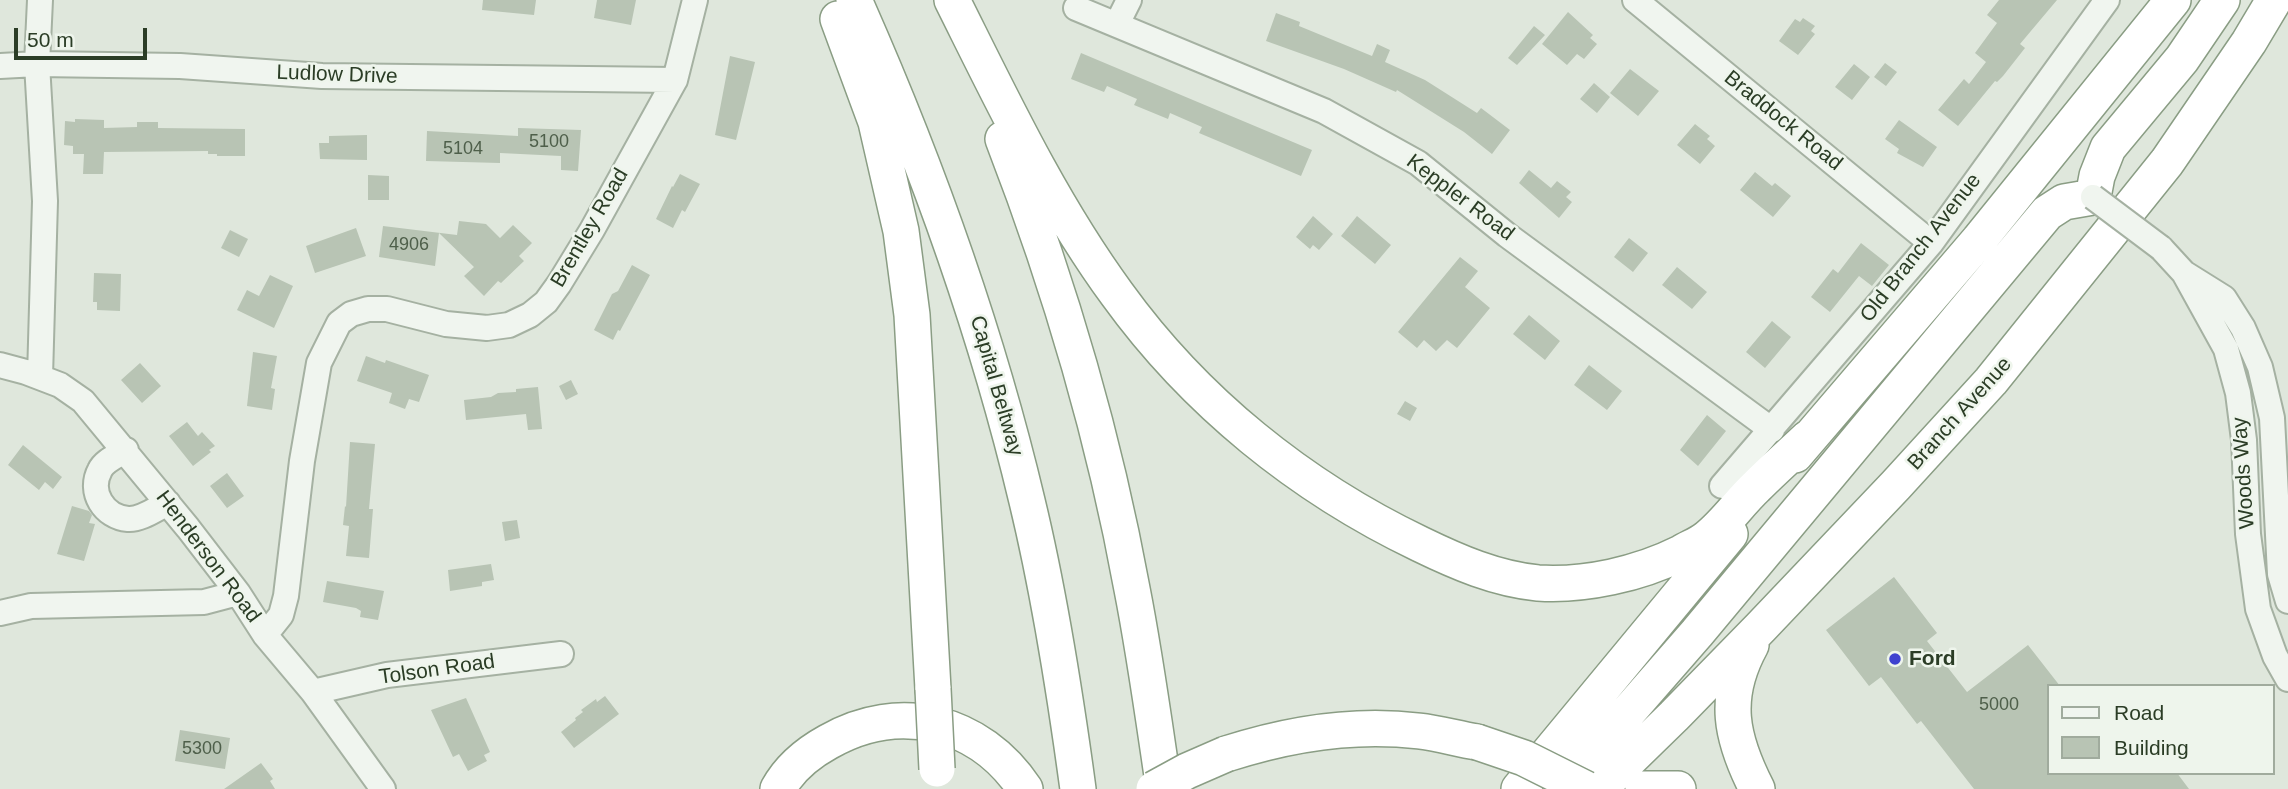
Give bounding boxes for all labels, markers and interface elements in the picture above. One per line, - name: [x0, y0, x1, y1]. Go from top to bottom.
- scale bar: [18, 14, 150, 58]
- text: 50 m: [27, 28, 74, 51]
- street label: Ludlow Drive: [276, 60, 398, 90]
- street label: Braddock Road: [1719, 66, 1847, 176]
- house number: 5100: [529, 131, 569, 153]
- house number: 5104: [443, 138, 483, 160]
- street label: Keppler Road: [1401, 149, 1519, 247]
- street label: Brentley Road: [546, 164, 634, 292]
- street label: Old Branch Avenue: [1855, 169, 1987, 327]
- house number: 4906: [389, 234, 429, 256]
- street label: Capital Beltway: [964, 313, 1028, 459]
- street label: Branch Avenue: [1903, 352, 2017, 476]
- street label: Woods Way: [2228, 416, 2260, 530]
- street label: Henderson Road: [150, 486, 266, 628]
- place label: Ford: [1909, 646, 1956, 672]
- street label: Tolson Road: [377, 649, 497, 691]
- marker: Ford: [1887, 651, 1903, 667]
- legend: [2046, 684, 2274, 775]
- house number: 5000: [1979, 694, 2019, 716]
- text: Road: [2114, 701, 2164, 724]
- text: Building: [2114, 736, 2189, 759]
- house number: 5300: [182, 738, 222, 760]

